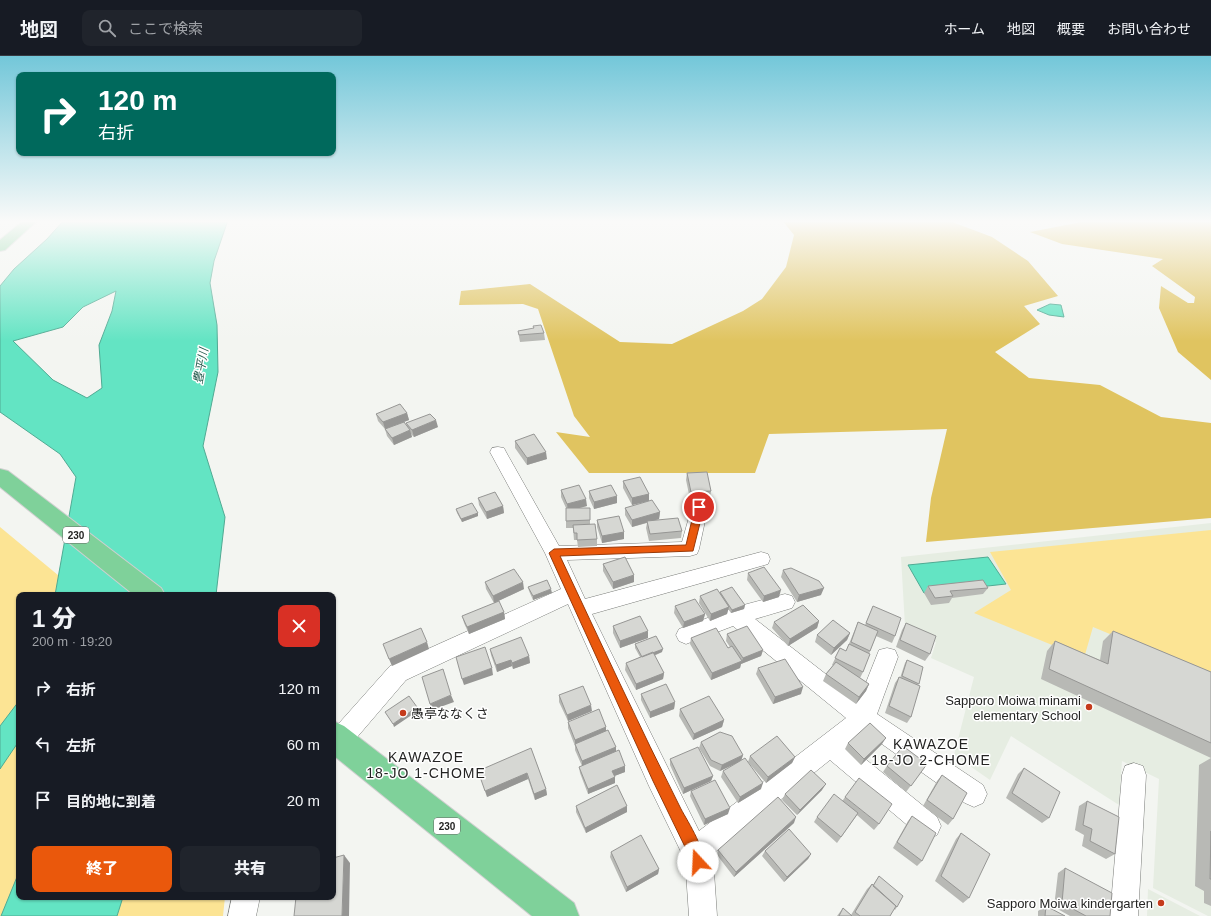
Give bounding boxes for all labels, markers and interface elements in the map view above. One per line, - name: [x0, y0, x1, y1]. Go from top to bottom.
- search box: [82, 10, 362, 46]
- icon: search: [96, 17, 118, 39]
- text: 地図: [20, 19, 58, 40]
- text: ここで検索: [128, 20, 203, 37]
- text: ホーム: [943, 21, 985, 37]
- text: 地図: [1007, 21, 1035, 37]
- text: 概要: [1057, 21, 1085, 37]
- text: お問い合わせ: [1107, 21, 1191, 37]
- text: 120 m: [98, 85, 177, 116]
- icon: right: [32, 88, 84, 140]
- text: 右折: [98, 123, 134, 143]
- water label: 豊平川: [191, 345, 211, 385]
- pin: [682, 490, 716, 524]
- icon: arrive: [688, 496, 710, 518]
- road number: 230: [63, 527, 89, 543]
- text: 1 分: [32, 605, 76, 632]
- button: close: [278, 605, 320, 647]
- text: 200 m · 19:20: [32, 634, 112, 649]
- icon: right: [32, 677, 54, 699]
- text: 120 m: [278, 680, 320, 697]
- text: 右折: [66, 681, 96, 698]
- place label: Sapporo Moiwa minami elementary School: [945, 693, 1081, 723]
- marker: Sapporo Moiwa minami elementary School: [1084, 702, 1094, 712]
- place label: 愚亭ななくさ: [411, 706, 489, 721]
- marker: 愚亭ななくさ: [398, 708, 408, 718]
- icon: left: [32, 733, 54, 755]
- text: 60 m: [287, 736, 320, 753]
- district label: KAWAZOE 18-JO 2-CHOME: [871, 736, 991, 768]
- text: 左折: [66, 737, 96, 754]
- district label: KAWAZOE 18-JO 1-CHOME: [366, 749, 486, 781]
- icon: arrive: [32, 789, 54, 811]
- text: 20 m: [287, 792, 320, 809]
- text: 目的地に到着: [66, 793, 156, 810]
- road number: 230: [434, 818, 460, 834]
- position arrow: [677, 841, 719, 883]
- button: 終了: [32, 846, 172, 892]
- button: 共有: [180, 846, 320, 892]
- place label: Sapporo Moiwa kindergarten: [987, 896, 1153, 911]
- marker: Sapporo Moiwa kindergarten: [1156, 898, 1166, 908]

